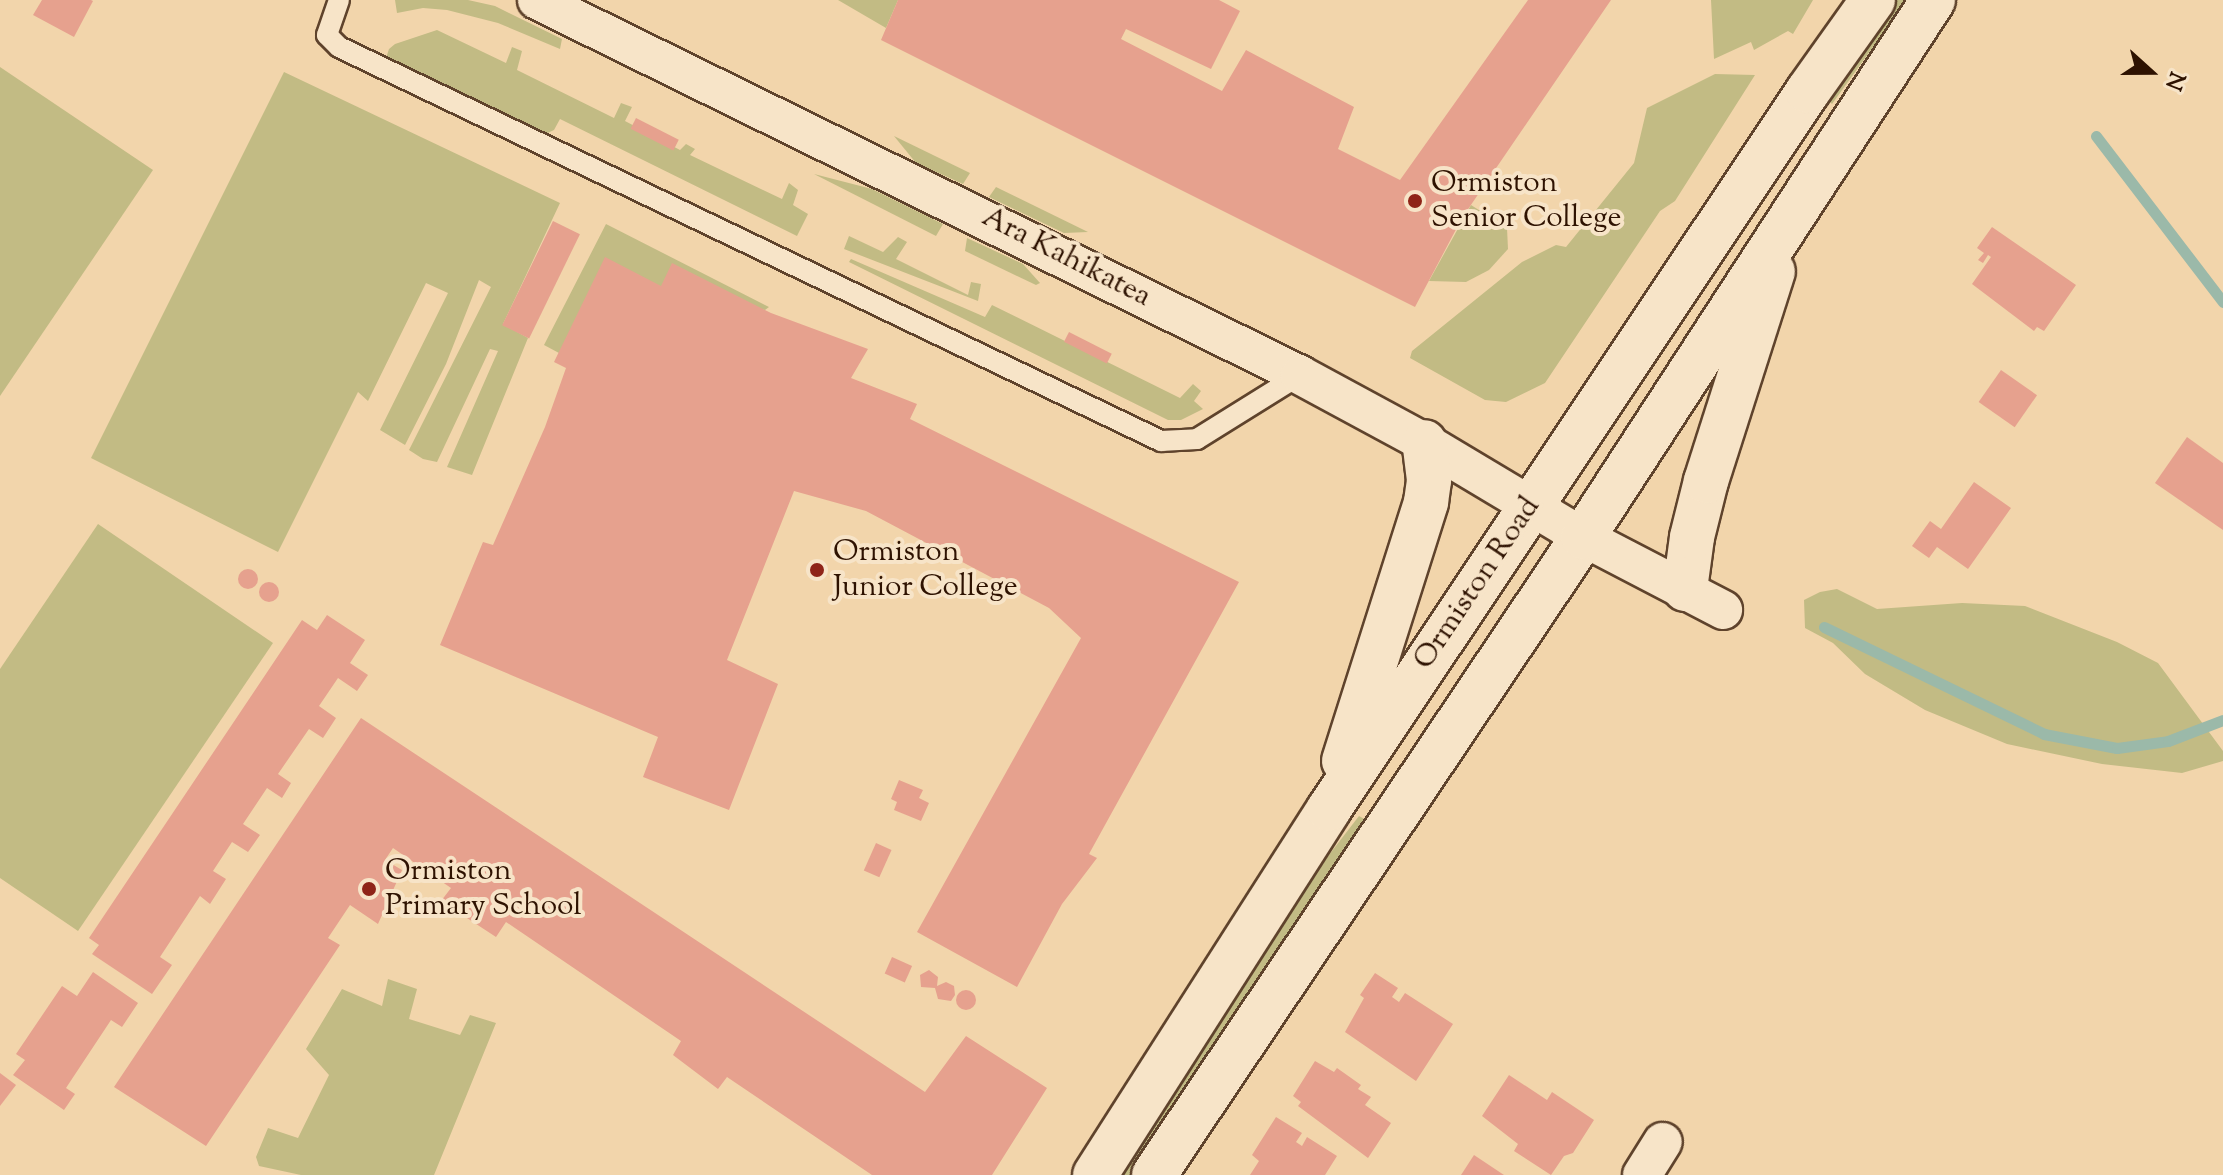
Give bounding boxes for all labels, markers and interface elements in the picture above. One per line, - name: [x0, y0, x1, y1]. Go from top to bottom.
- north arrow: [2111, 32, 2191, 112]
- text: N: [2155, 67, 2191, 95]
- place label: Ormiston Senior College: [1431, 166, 1621, 236]
- marker: Ormiston Senior College: [1406, 192, 1424, 210]
- street label: Ara Kahikatea: [975, 200, 1157, 316]
- street label: Ormiston Road: [1407, 491, 1549, 677]
- place label: Ormiston Junior College: [833, 535, 1018, 606]
- marker: Ormiston Junior College: [808, 561, 826, 579]
- place label: Ormiston Primary School: [385, 854, 582, 924]
- marker: Ormiston Primary School: [360, 880, 378, 898]

